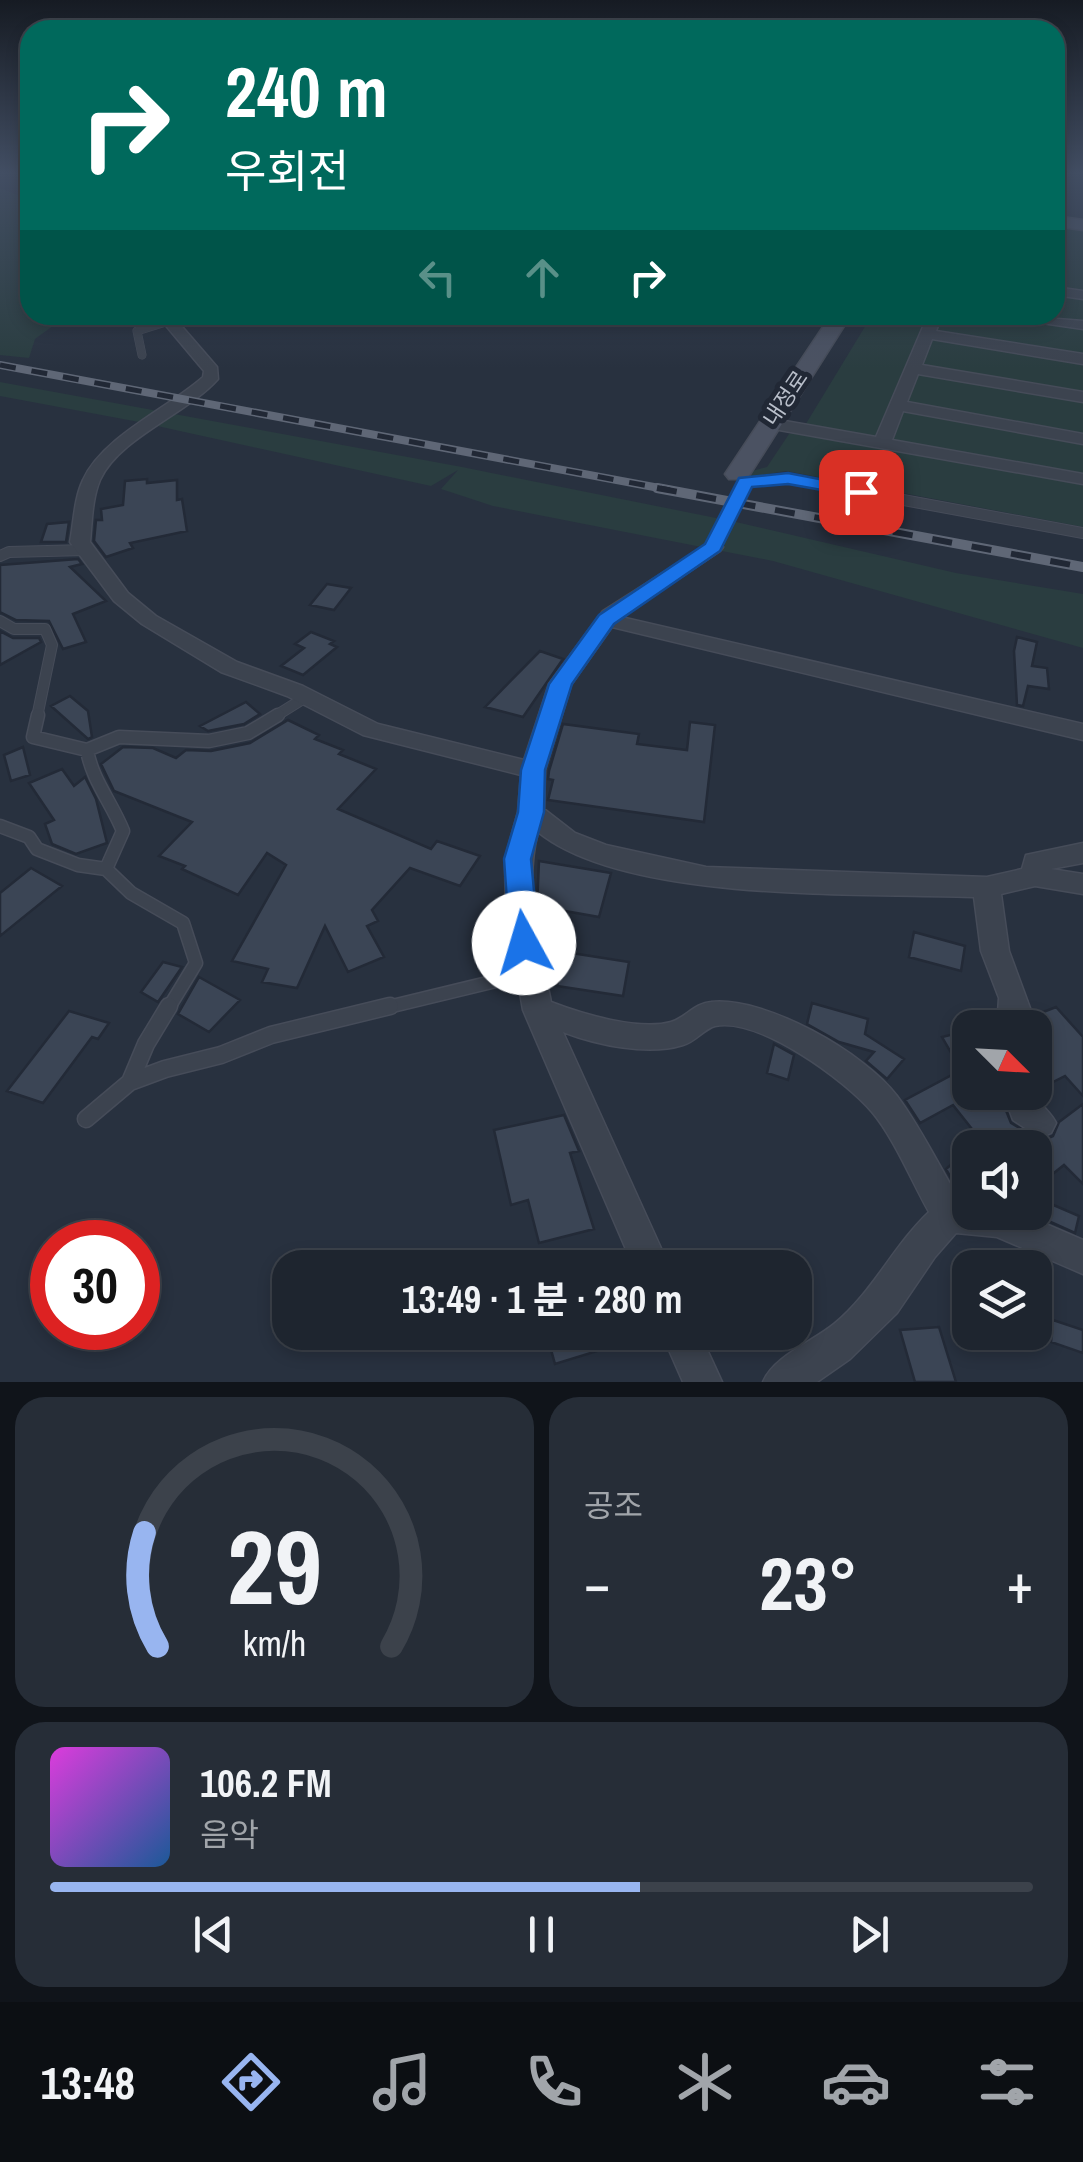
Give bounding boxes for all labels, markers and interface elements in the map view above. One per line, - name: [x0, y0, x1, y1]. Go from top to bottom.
- text: 240 m: [225, 45, 388, 139]
- icon: right: [60, 60, 190, 190]
- text: 우회전: [225, 140, 349, 201]
- icon: left: [410, 250, 465, 305]
- icon: ahead: [515, 250, 570, 305]
- icon: right: [620, 250, 675, 305]
- street label: 내정로: [756, 364, 814, 432]
- pin: [819, 450, 904, 535]
- icon: arrive: [834, 465, 889, 520]
- position arrow: [472, 891, 576, 995]
- north arrow: [952, 1010, 1052, 1110]
- map controls: [952, 1010, 1052, 1350]
- button: sound: [952, 1130, 1052, 1230]
- speed limit sign: 30: [30, 1220, 160, 1350]
- button: layers: [952, 1250, 1052, 1350]
- text: 13:49 · 1 분 · 280 m: [402, 1274, 682, 1325]
- text: 공조: [584, 1484, 643, 1527]
- text: 29: [227, 1496, 322, 1636]
- text: 23°: [759, 1532, 858, 1633]
- text: −: [584, 1546, 610, 1620]
- text: +: [1007, 1546, 1033, 1620]
- text: km/h: [243, 1619, 306, 1667]
- text: 106.2 FM: [200, 1758, 332, 1809]
- text: 음악: [200, 1813, 259, 1856]
- icon: previous: [186, 1907, 241, 1962]
- icon: pause: [514, 1907, 569, 1962]
- icon: next: [842, 1907, 897, 1962]
- icon: directions: [216, 2047, 286, 2117]
- icon: music: [367, 2047, 437, 2117]
- icon: phone: [519, 2047, 589, 2117]
- icon: climate: [670, 2047, 740, 2117]
- icon: car: [821, 2047, 891, 2117]
- icon: filters: [972, 2047, 1042, 2117]
- text: 13:48: [41, 2052, 135, 2113]

